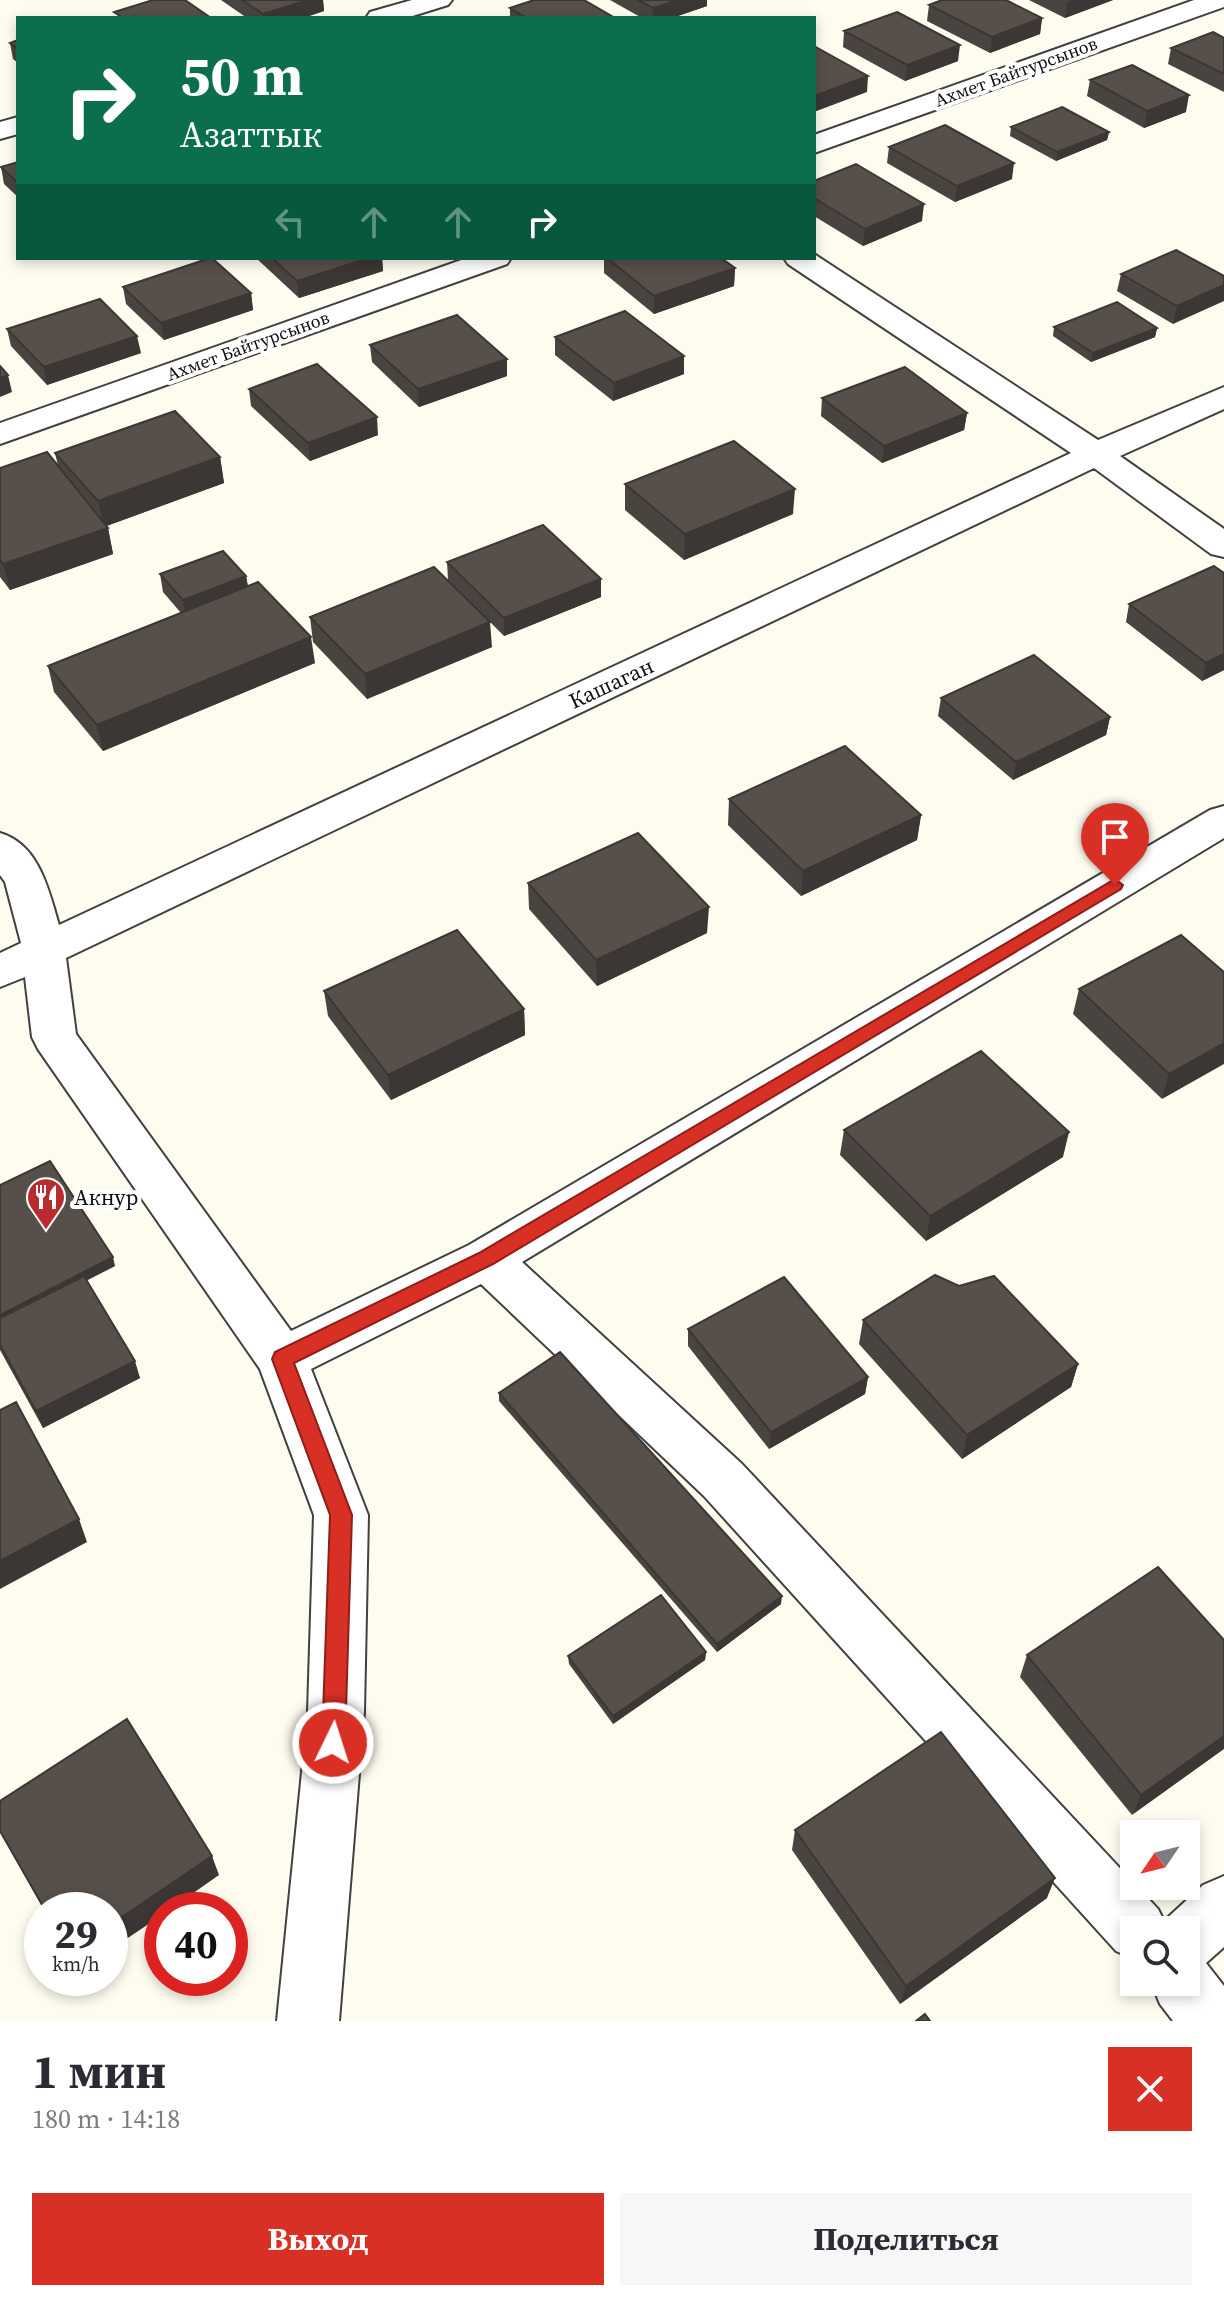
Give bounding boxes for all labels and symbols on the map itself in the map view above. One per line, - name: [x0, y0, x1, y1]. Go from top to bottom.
- street label: Ахмет Байтурсынов: [931, 31, 1101, 113]
- street label: Ахмет Байтурсынов: [163, 305, 333, 387]
- street label: Кашаган: [564, 650, 658, 716]
- pin: [1081, 803, 1149, 885]
- restaurant icon: Акнур: [25, 1176, 67, 1231]
- place label: Акнур: [74, 1182, 138, 1212]
- position arrow: [291, 1701, 375, 1785]
- north arrow: [1120, 1820, 1200, 1900]
- speed limit sign: 40: [144, 1892, 248, 1996]

